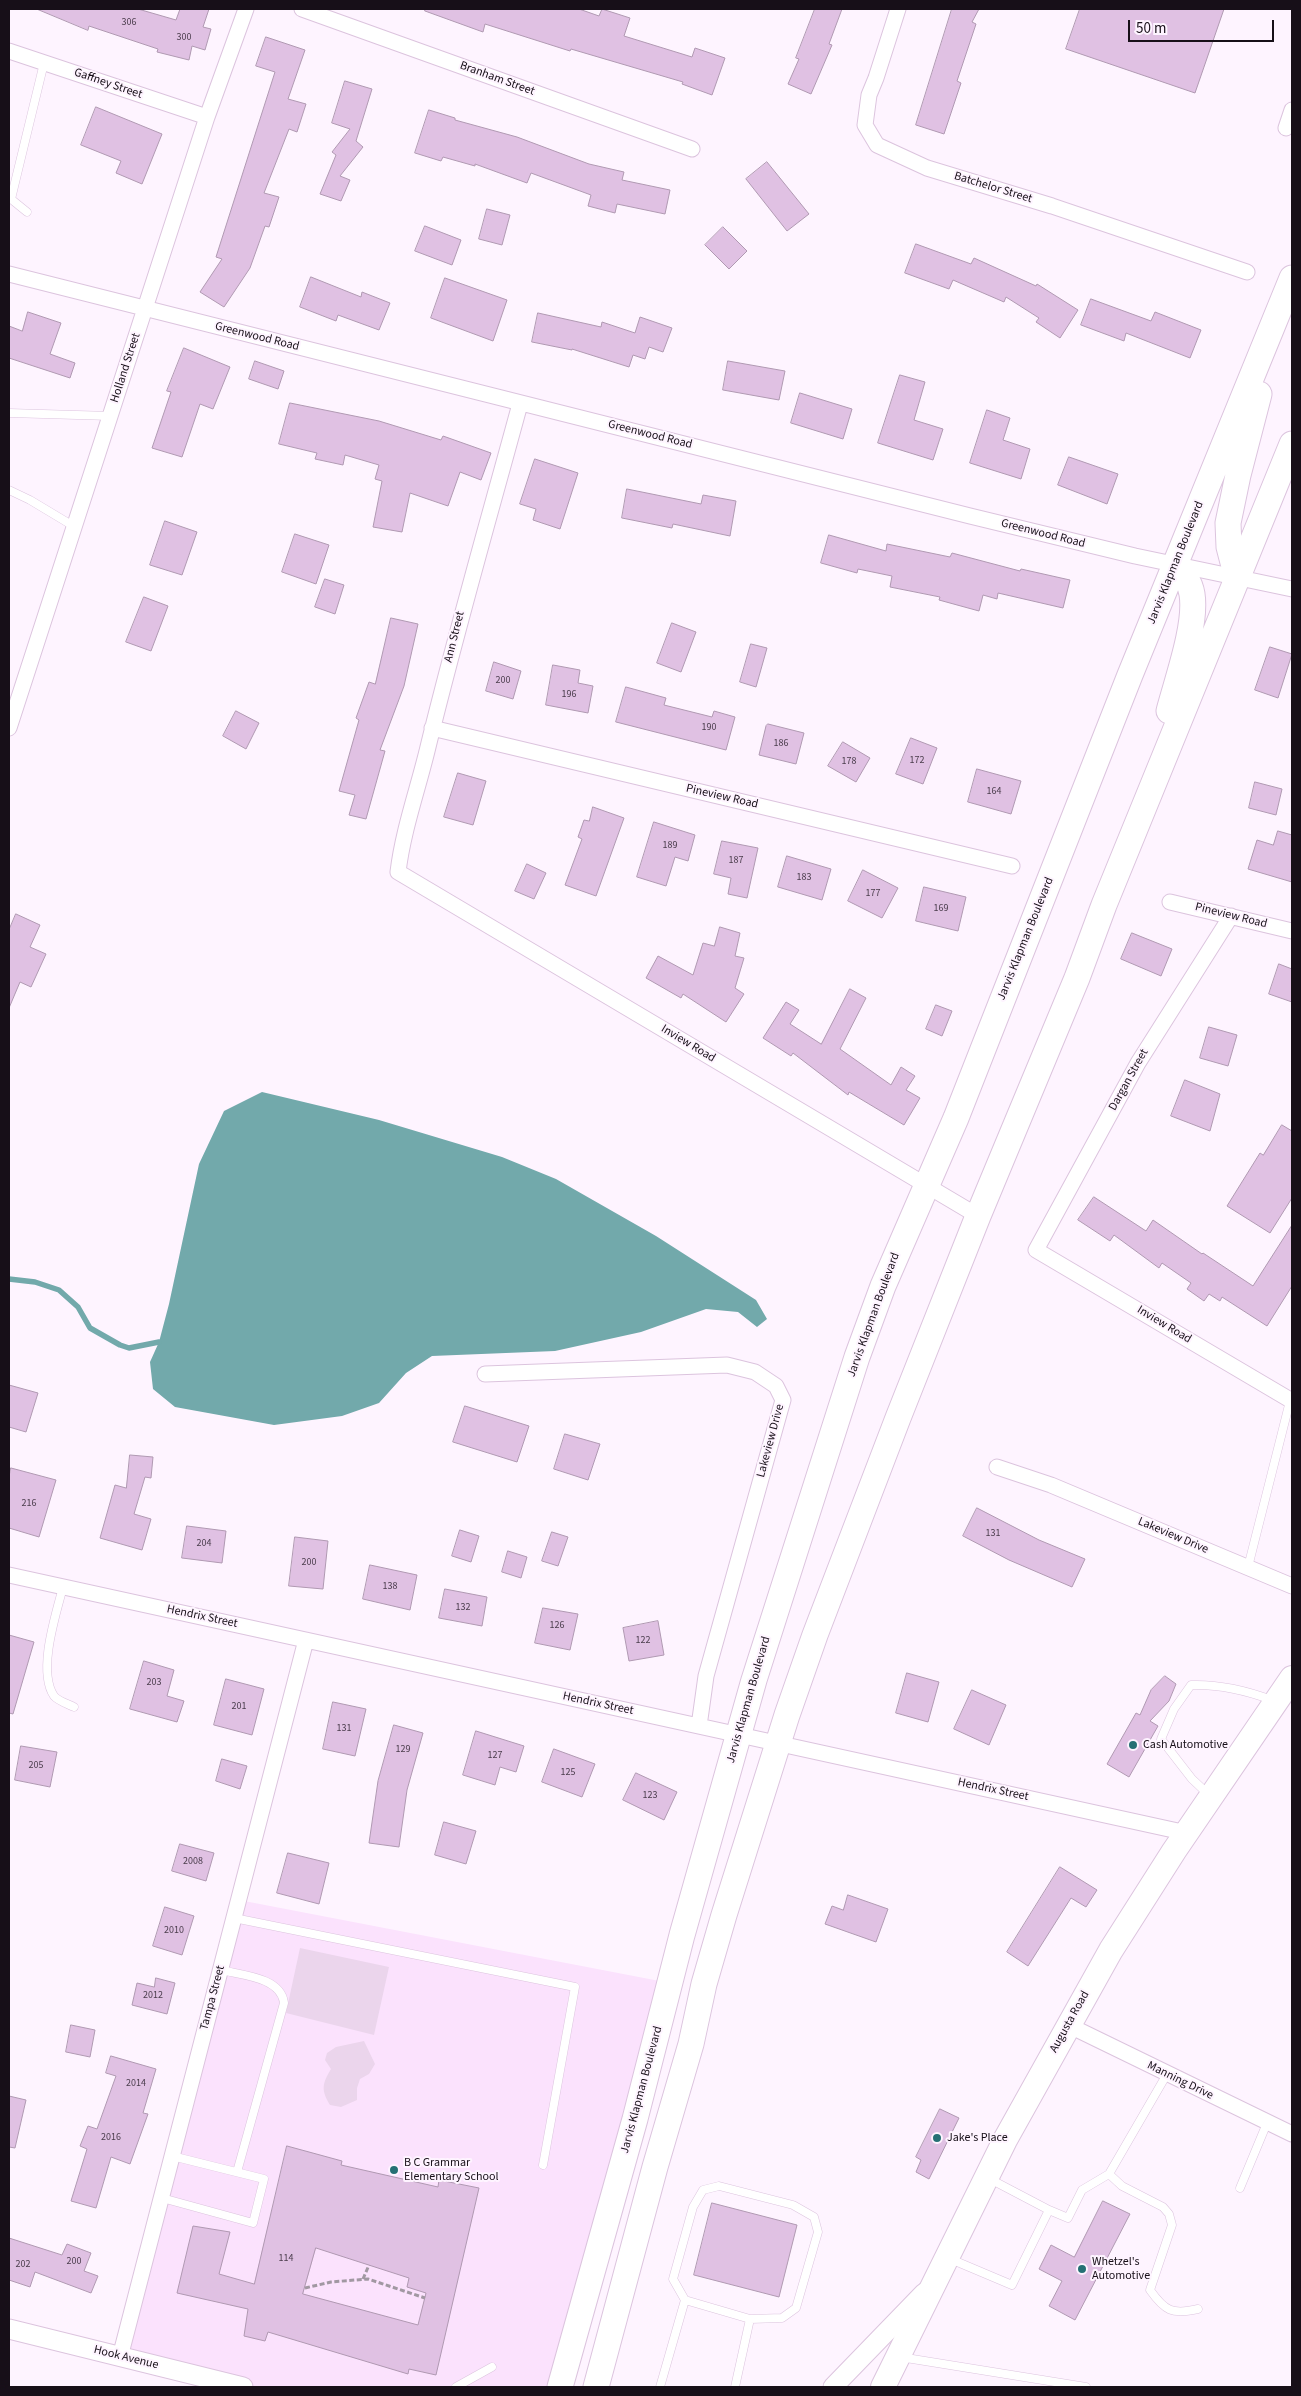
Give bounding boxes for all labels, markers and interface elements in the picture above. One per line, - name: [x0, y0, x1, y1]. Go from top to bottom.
- scale bar: [1131, 10, 1277, 42]
- house number: 306: [122, 17, 136, 29]
- text: 50 m: [1136, 18, 1166, 39]
- house number: 300: [177, 32, 191, 44]
- street label: Branham Street: [458, 59, 536, 99]
- street label: Gaffney Street: [72, 66, 144, 102]
- street label: Batchelor Street: [952, 169, 1034, 207]
- street label: Greenwood Road: [213, 320, 301, 354]
- street label: Holland Street: [108, 331, 144, 405]
- street label: Greenwood Road: [606, 418, 694, 452]
- street label: Jarvis Klapman Boulevard: [1145, 499, 1207, 627]
- street label: Greenwood Road: [999, 517, 1087, 551]
- street label: Ann Street: [442, 610, 468, 664]
- house number: 200: [496, 675, 510, 687]
- house number: 196: [562, 689, 576, 701]
- house number: 190: [702, 722, 716, 734]
- house number: 186: [774, 738, 788, 750]
- house number: 172: [910, 755, 924, 767]
- house number: 178: [842, 756, 856, 768]
- street label: Pineview Road: [684, 782, 760, 812]
- house number: 164: [987, 786, 1001, 798]
- house number: 189: [663, 840, 677, 852]
- house number: 187: [729, 855, 743, 867]
- house number: 183: [797, 872, 811, 884]
- street label: Jarvis Klapman Boulevard: [995, 875, 1057, 1003]
- house number: 177: [866, 888, 880, 900]
- street label: Pineview Road: [1194, 900, 1268, 932]
- house number: 169: [934, 903, 948, 915]
- street label: Inview Road: [658, 1022, 718, 1066]
- street label: Dargan Street: [1106, 1047, 1152, 1113]
- street label: Jarvis Klapman Boulevard: [845, 1251, 903, 1379]
- street label: Inview Road: [1134, 1303, 1194, 1347]
- street label: Lakeview Drive: [754, 1403, 788, 1479]
- house number: 216: [22, 1498, 36, 1510]
- street label: Lakeview Drive: [1136, 1515, 1210, 1557]
- house number: 131: [986, 1528, 1000, 1540]
- house number: 204: [197, 1538, 211, 1550]
- house number: 200: [302, 1557, 316, 1569]
- house number: 138: [383, 1581, 397, 1593]
- street label: Hendrix Street: [165, 1602, 239, 1632]
- house number: 132: [456, 1602, 470, 1614]
- house number: 126: [550, 1620, 564, 1632]
- house number: 122: [636, 1635, 650, 1647]
- street label: Jarvis Klapman Boulevard: [724, 1635, 774, 1765]
- house number: 203: [147, 1677, 161, 1689]
- street label: Hendrix Street: [561, 1689, 635, 1719]
- house number: 201: [232, 1701, 246, 1713]
- house number: 131: [337, 1723, 351, 1735]
- place label: Cash Automotive: [1143, 1738, 1228, 1752]
- marker: Cash Automotive: [1127, 1739, 1139, 1751]
- house number: 129: [396, 1744, 410, 1756]
- house number: 127: [488, 1750, 502, 1762]
- house number: 205: [29, 1760, 43, 1772]
- house number: 125: [561, 1767, 575, 1779]
- street label: Hendrix Street: [956, 1775, 1030, 1805]
- house number: 123: [643, 1790, 657, 1802]
- house number: 2008: [183, 1856, 203, 1868]
- house number: 2010: [164, 1925, 184, 1937]
- street label: Tampa Street: [197, 1964, 229, 2032]
- street label: Augusta Road: [1047, 1989, 1093, 2055]
- house number: 2012: [143, 1990, 163, 2002]
- street label: Jarvis Klapman Boulevard: [618, 2025, 666, 2155]
- street label: Manning Drive: [1145, 2059, 1215, 2103]
- house number: 2014: [126, 2078, 146, 2090]
- place label: Jake's Place: [947, 2131, 1008, 2145]
- house number: 2016: [101, 2132, 121, 2144]
- marker: Jake's Place: [931, 2132, 943, 2144]
- place label: B C Grammar Elementary School: [404, 2156, 499, 2184]
- marker: B C Grammar Elementary School: [388, 2164, 400, 2176]
- house number: 114: [279, 2253, 293, 2265]
- place label: Whetzel's Automotive: [1092, 2255, 1150, 2283]
- house number: 200: [67, 2256, 81, 2268]
- house number: 202: [16, 2259, 30, 2271]
- marker: Whetzel's Automotive: [1076, 2263, 1088, 2275]
- street label: Hook Avenue: [92, 2343, 160, 2373]

